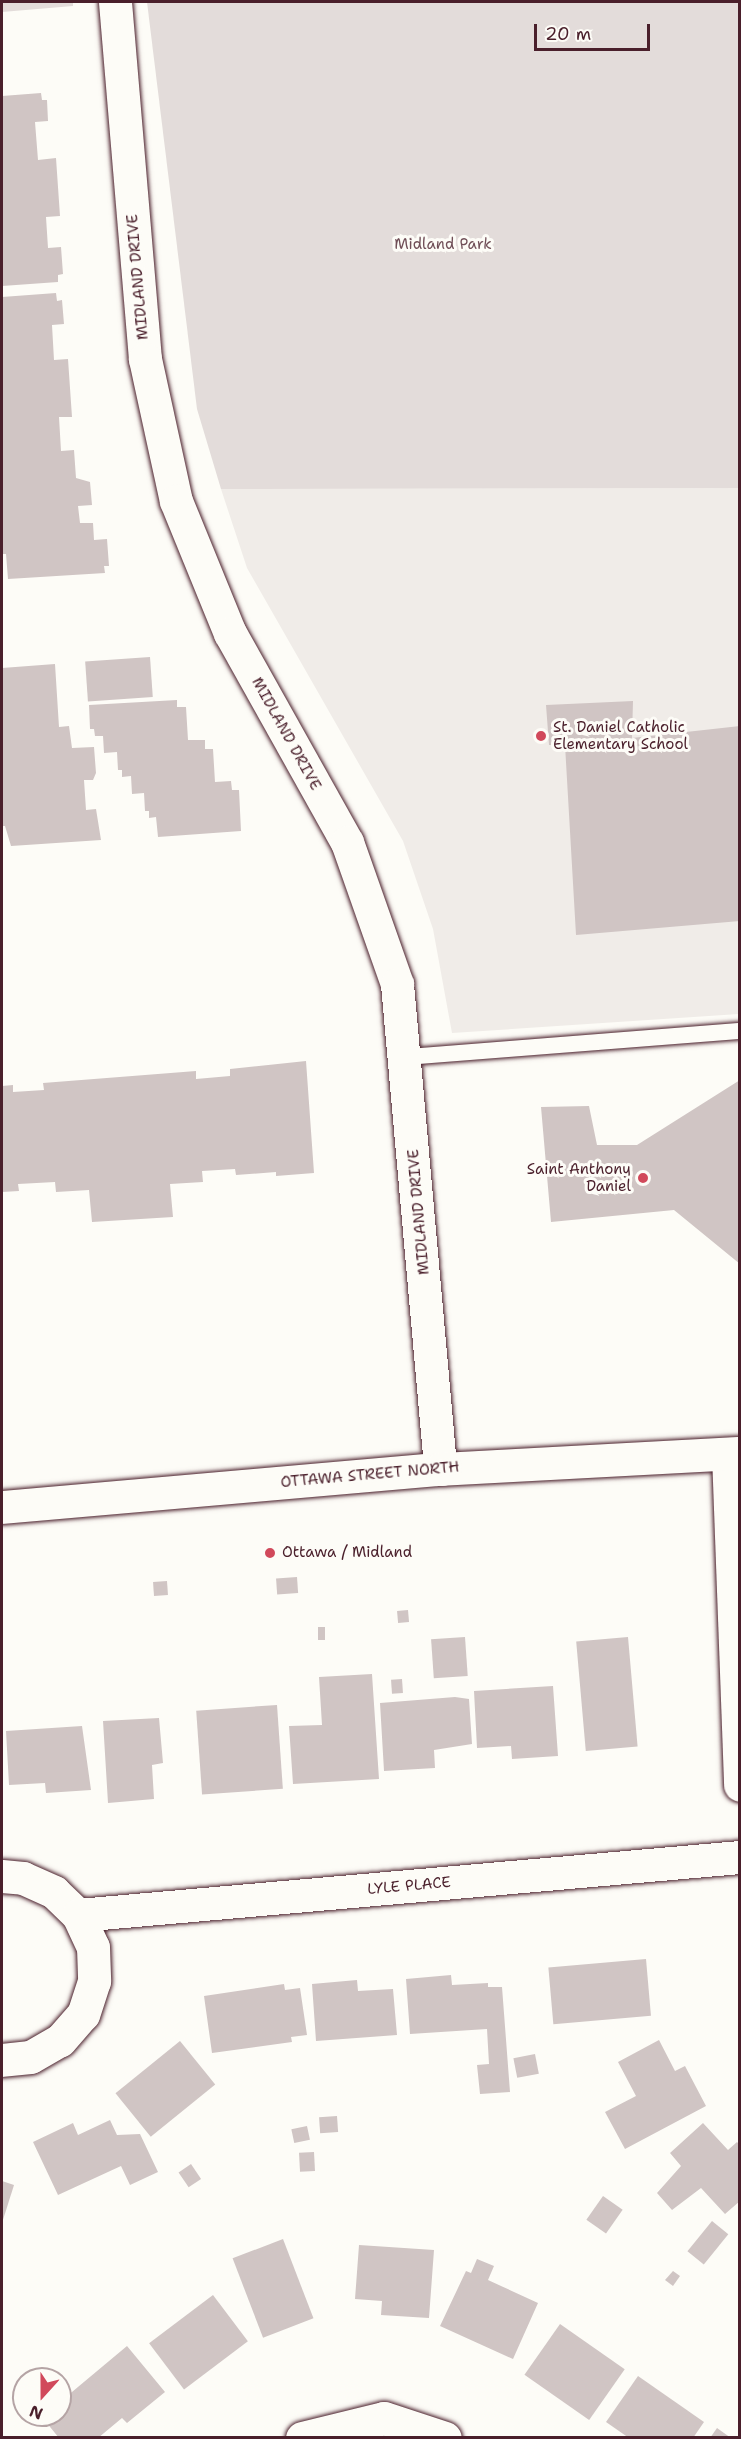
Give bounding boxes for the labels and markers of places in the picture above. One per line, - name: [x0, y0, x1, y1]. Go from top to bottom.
- place label: St. Daniel Catholic Elementary School: [553, 718, 688, 753]
- marker: St. Daniel Catholic Elementary School: [534, 729, 548, 743]
- place label: Saint Anthony Daniel: [527, 1160, 631, 1195]
- marker: Saint Anthony Daniel: [636, 1171, 650, 1185]
- place label: Ottawa / Midland: [282, 1544, 412, 1562]
- marker: Ottawa / Midland: [263, 1546, 277, 1560]

